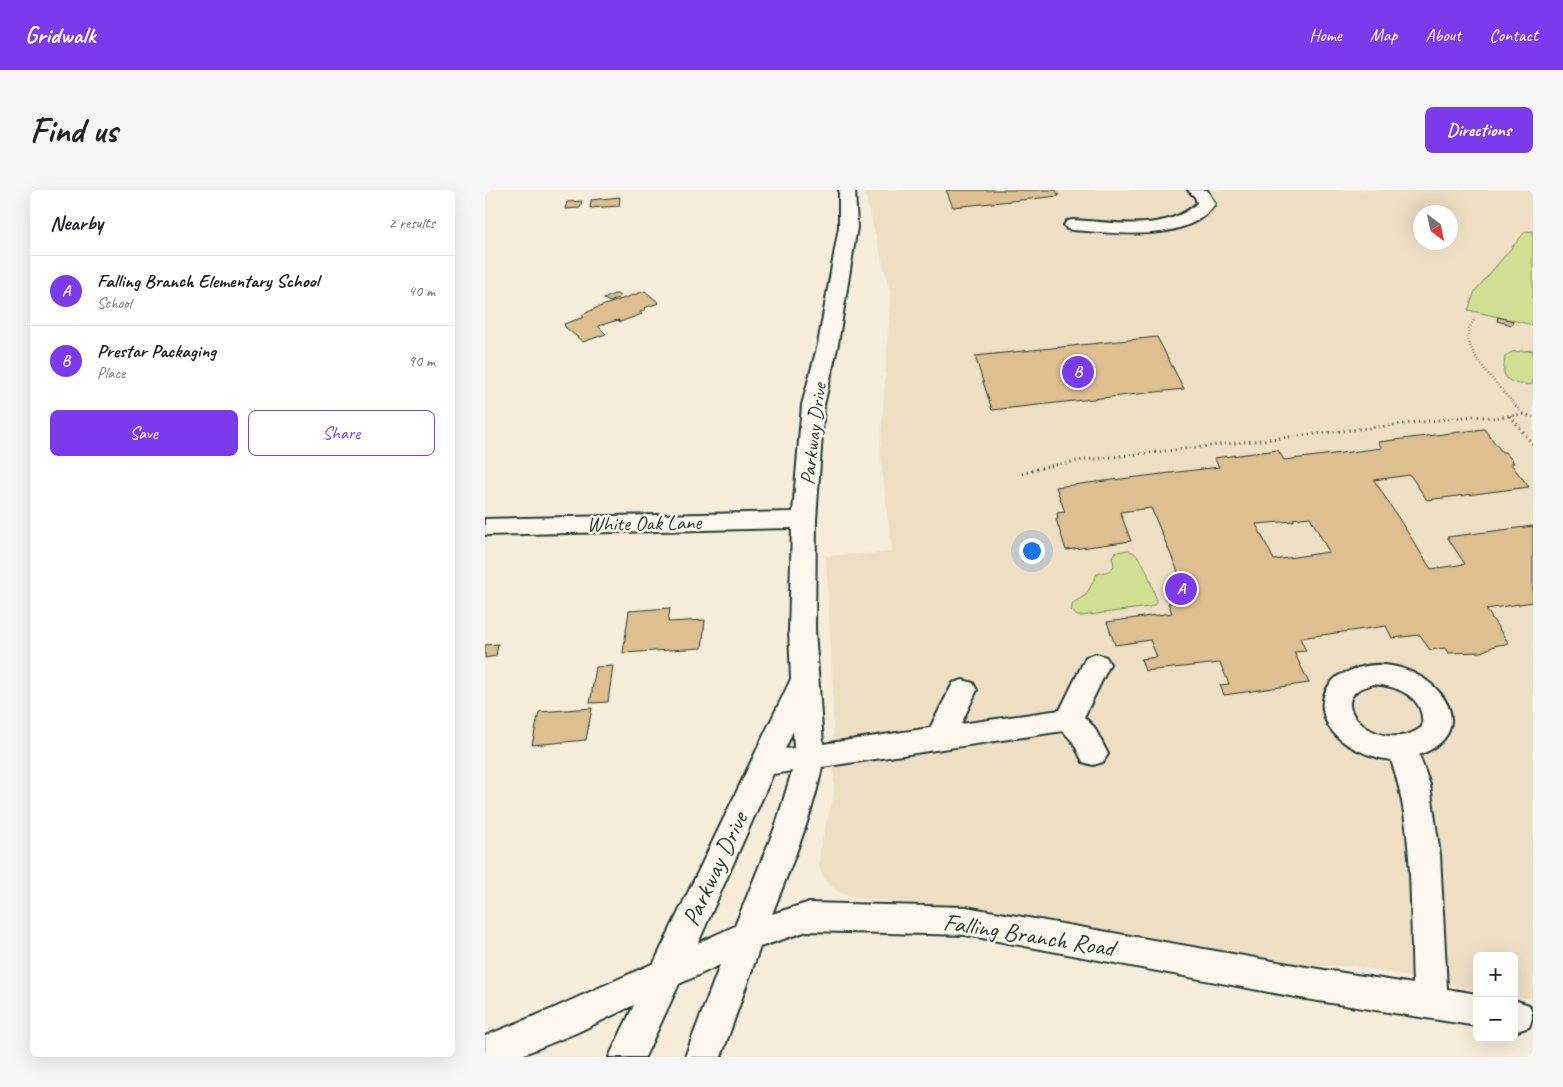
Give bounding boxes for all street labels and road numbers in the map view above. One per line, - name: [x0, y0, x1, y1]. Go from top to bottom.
- street label: Parkway Drive: [794, 380, 832, 486]
- street label: White Oak Lane: [587, 509, 703, 537]
- street label: Parkway Drive: [675, 805, 756, 931]
- street label: Falling Branch Road: [941, 906, 1120, 965]

